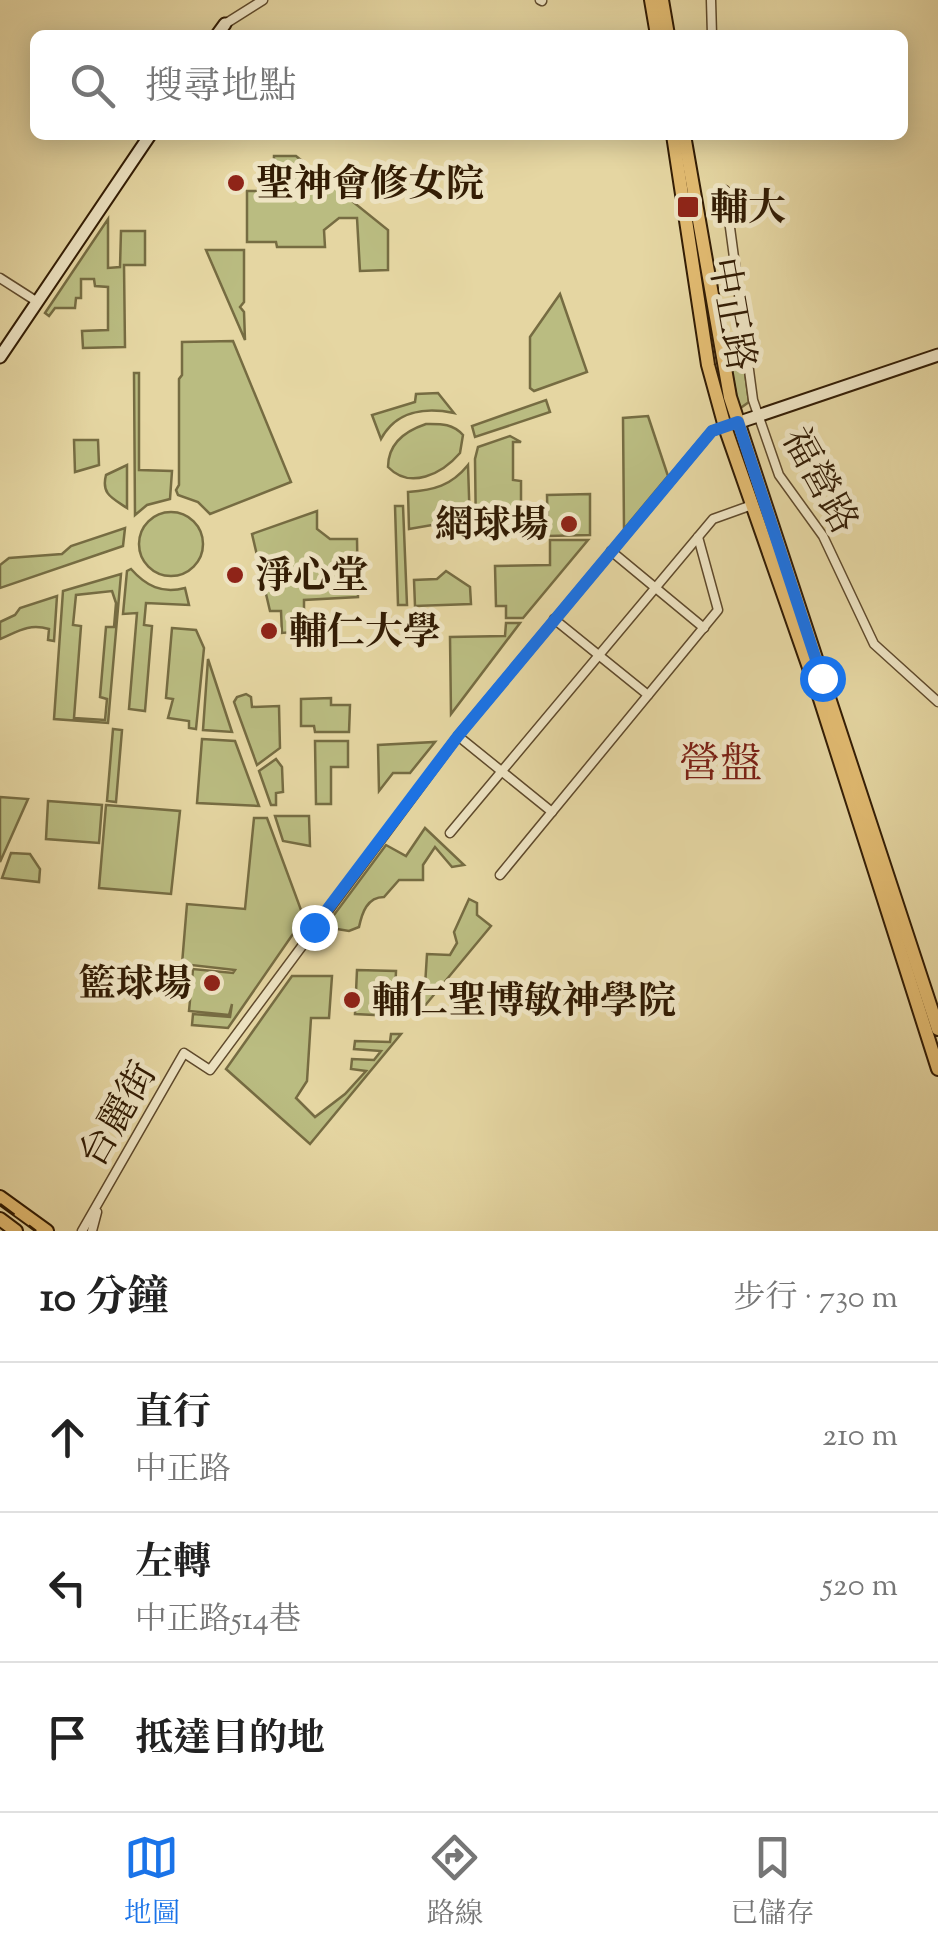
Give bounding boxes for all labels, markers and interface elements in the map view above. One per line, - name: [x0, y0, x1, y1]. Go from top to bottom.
- search box: [30, 30, 908, 140]
- icon: search: [65, 58, 120, 113]
- text: 搜尋地點: [145, 62, 297, 116]
- place label: 聖神會修女院: [256, 160, 484, 214]
- marker: 聖神會修女院: [225, 172, 247, 194]
- place label: 輔大: [710, 184, 786, 238]
- marker: 輔大: [675, 194, 701, 220]
- street label: 中正路: [693, 254, 766, 376]
- street label: 福營路: [766, 419, 869, 545]
- place label: 網球場: [435, 501, 549, 555]
- marker: 網球場: [558, 513, 580, 535]
- place label: 淨心堂: [255, 552, 369, 606]
- marker: 淨心堂: [224, 564, 246, 586]
- place label: 輔仁大學: [289, 608, 441, 662]
- marker: 輔仁大學: [258, 620, 280, 642]
- route start: [800, 656, 846, 702]
- district label: 營盤: [678, 737, 762, 797]
- route end: [292, 905, 338, 951]
- place label: 籃球場: [78, 960, 192, 1014]
- marker: 籃球場: [201, 972, 223, 994]
- place label: 輔仁聖博敏神學院: [372, 977, 676, 1031]
- marker: 輔仁聖博敏神學院: [341, 989, 363, 1011]
- street label: 台麗街: [69, 1053, 172, 1179]
- text: 10 分鐘: [40, 1270, 169, 1330]
- text: 步行 · 730 m: [733, 1276, 898, 1322]
- text: 直行: [135, 1388, 211, 1442]
- icon: ahead: [40, 1410, 95, 1465]
- text: 210 m: [822, 1414, 898, 1460]
- text: 中正路: [135, 1448, 231, 1494]
- text: 左轉: [135, 1538, 211, 1592]
- icon: left: [40, 1560, 95, 1615]
- text: 520 m: [822, 1564, 898, 1610]
- text: 中正路514巷: [135, 1598, 301, 1644]
- icon: arrive: [40, 1710, 95, 1765]
- text: 抵達目的地: [135, 1714, 325, 1768]
- tab: 地圖: [124, 1830, 180, 1935]
- tab: 路線: [427, 1830, 483, 1935]
- tab: 已儲存: [730, 1830, 814, 1935]

